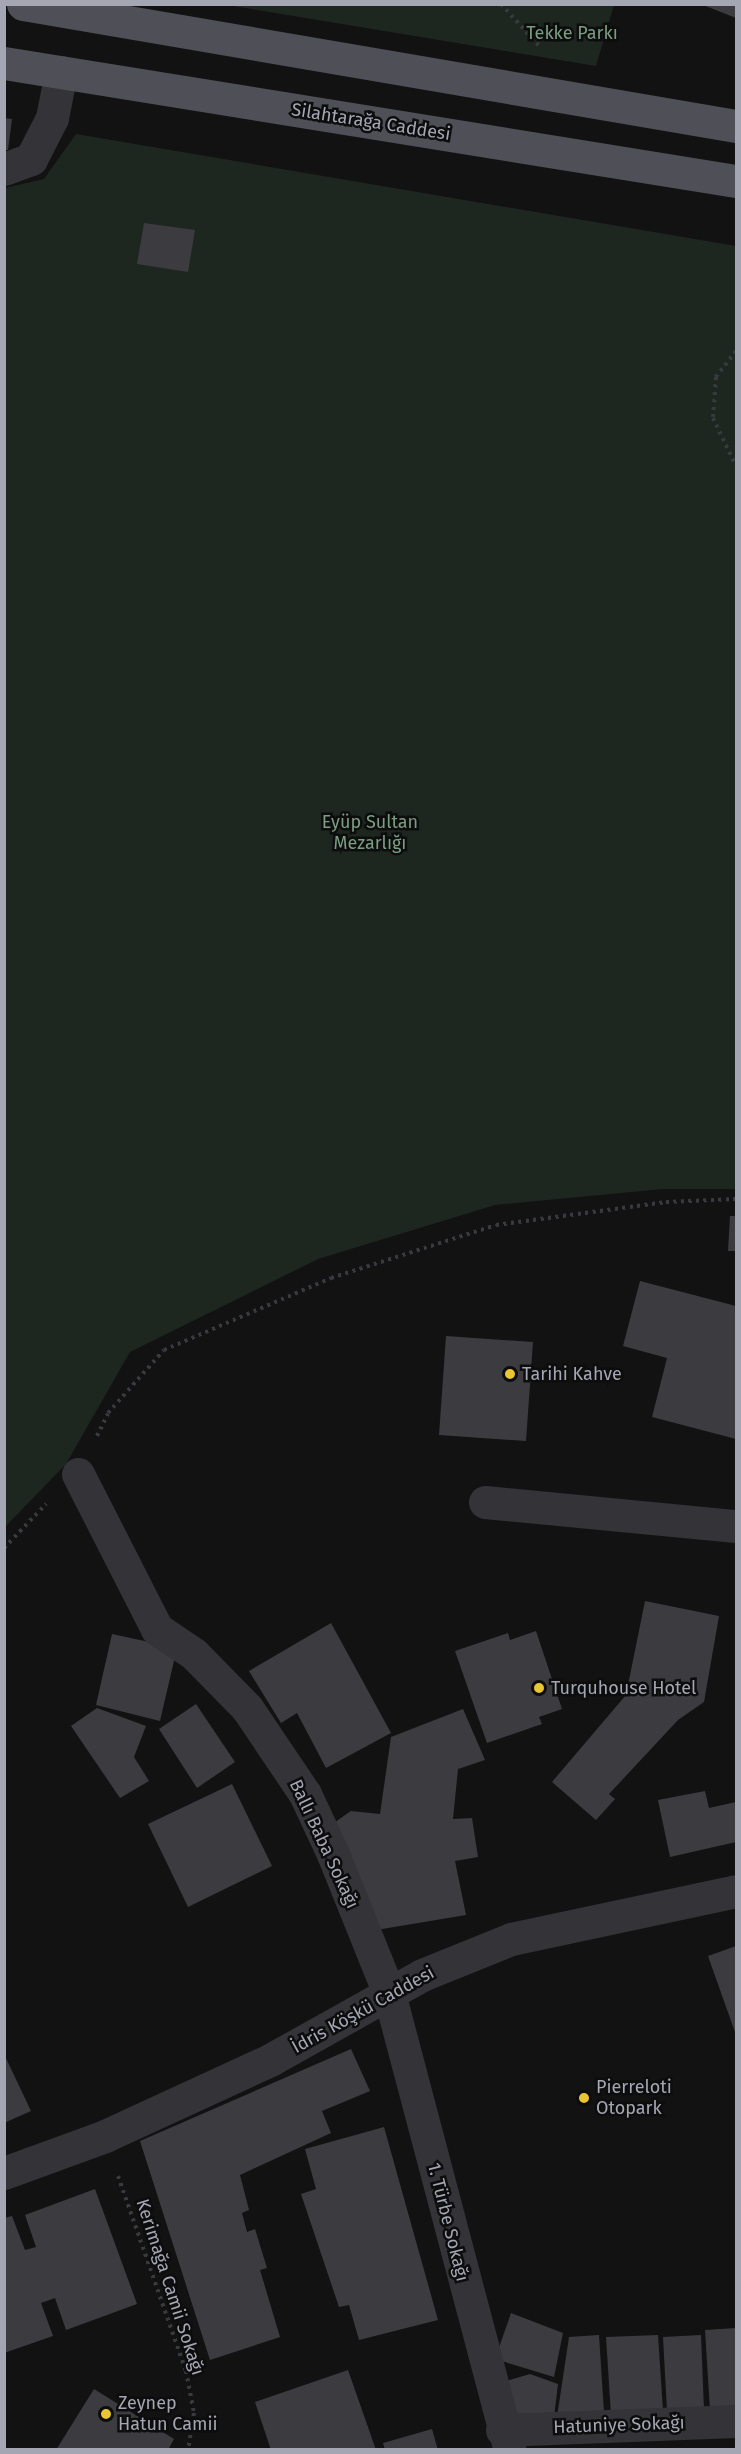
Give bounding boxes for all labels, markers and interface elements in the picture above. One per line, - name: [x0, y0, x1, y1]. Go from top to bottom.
- park label: Tekke Parkı: [526, 22, 618, 44]
- street label: Silahtarağa Caddesi: [290, 99, 452, 145]
- park label: Eyüp Sultan Mezarlığı: [322, 812, 418, 854]
- place label: Tarihi Kahve: [522, 1363, 622, 1385]
- marker: Tarihi Kahve: [503, 1367, 517, 1381]
- place label: Turquhouse Hotel: [551, 1677, 696, 1699]
- marker: Turquhouse Hotel: [532, 1681, 546, 1695]
- street label: Ballı Baba Sokağı: [285, 1776, 363, 1912]
- street label: İdris Köşkü Caddesi: [288, 1962, 438, 2058]
- place label: Pierreloti Otopark: [596, 2077, 672, 2120]
- marker: Pierreloti Otopark: [577, 2091, 591, 2105]
- street label: 1. Türbe Sokağı: [423, 2160, 473, 2284]
- street label: Kerimağa Camii Sokağı: [131, 2196, 209, 2378]
- place label: Zeynep Hatun Camii: [118, 2393, 218, 2436]
- marker: Zeynep Hatun Camii: [99, 2407, 113, 2421]
- street label: Hatuniye Sokağı: [553, 2412, 685, 2438]

